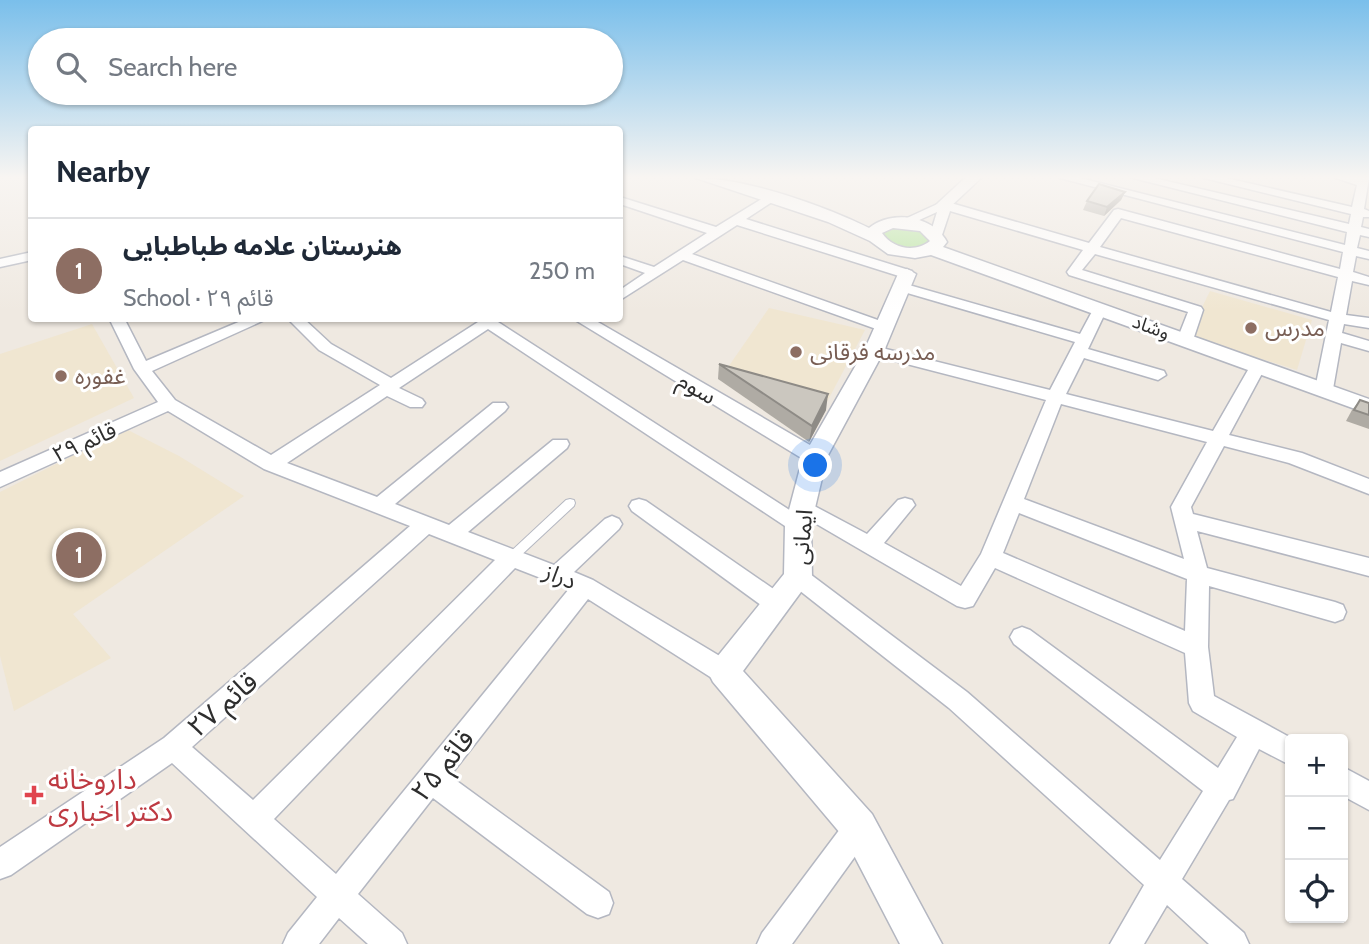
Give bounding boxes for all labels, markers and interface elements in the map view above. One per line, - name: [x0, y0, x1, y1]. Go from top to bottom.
- search box: [28, 28, 623, 105]
- icon: search: [52, 48, 90, 86]
- text: Search here: [108, 51, 237, 83]
- text: Nearby: [56, 153, 150, 190]
- text: هنرستان علامه طباطبایی: [123, 230, 402, 262]
- text: 1: [75, 257, 83, 285]
- text: 250 m: [529, 257, 595, 285]
- text: School · قائم ۲۹: [123, 284, 273, 312]
- street label: وشاد: [1129, 310, 1173, 344]
- place label: مدرس: [1265, 314, 1325, 342]
- marker: مدرس: [1243, 320, 1259, 336]
- place label: مدرسه فرقانی: [810, 338, 935, 366]
- marker: مدرسه فرقانی: [788, 344, 804, 360]
- place label: غفوره: [75, 362, 126, 390]
- street label: سوم: [671, 366, 721, 414]
- marker: غفوره: [53, 368, 69, 384]
- street label: قائم ۲۹: [47, 415, 122, 471]
- your location: [798, 448, 832, 482]
- street label: ایمانی: [786, 508, 818, 566]
- pin: 1: [56, 529, 102, 581]
- street label: دراز: [539, 557, 580, 595]
- street label: قائم ۲۷: [180, 664, 267, 748]
- street label: قائم ۲۵: [403, 722, 485, 811]
- map controls: [1285, 734, 1348, 923]
- button: +: [1285, 734, 1348, 797]
- place label: داروخانه دکتر اخباری: [48, 762, 173, 828]
- marker: داروخانه دکتر اخباری: [26, 787, 42, 803]
- button: −: [1285, 797, 1348, 860]
- button: locate: [1285, 860, 1348, 923]

